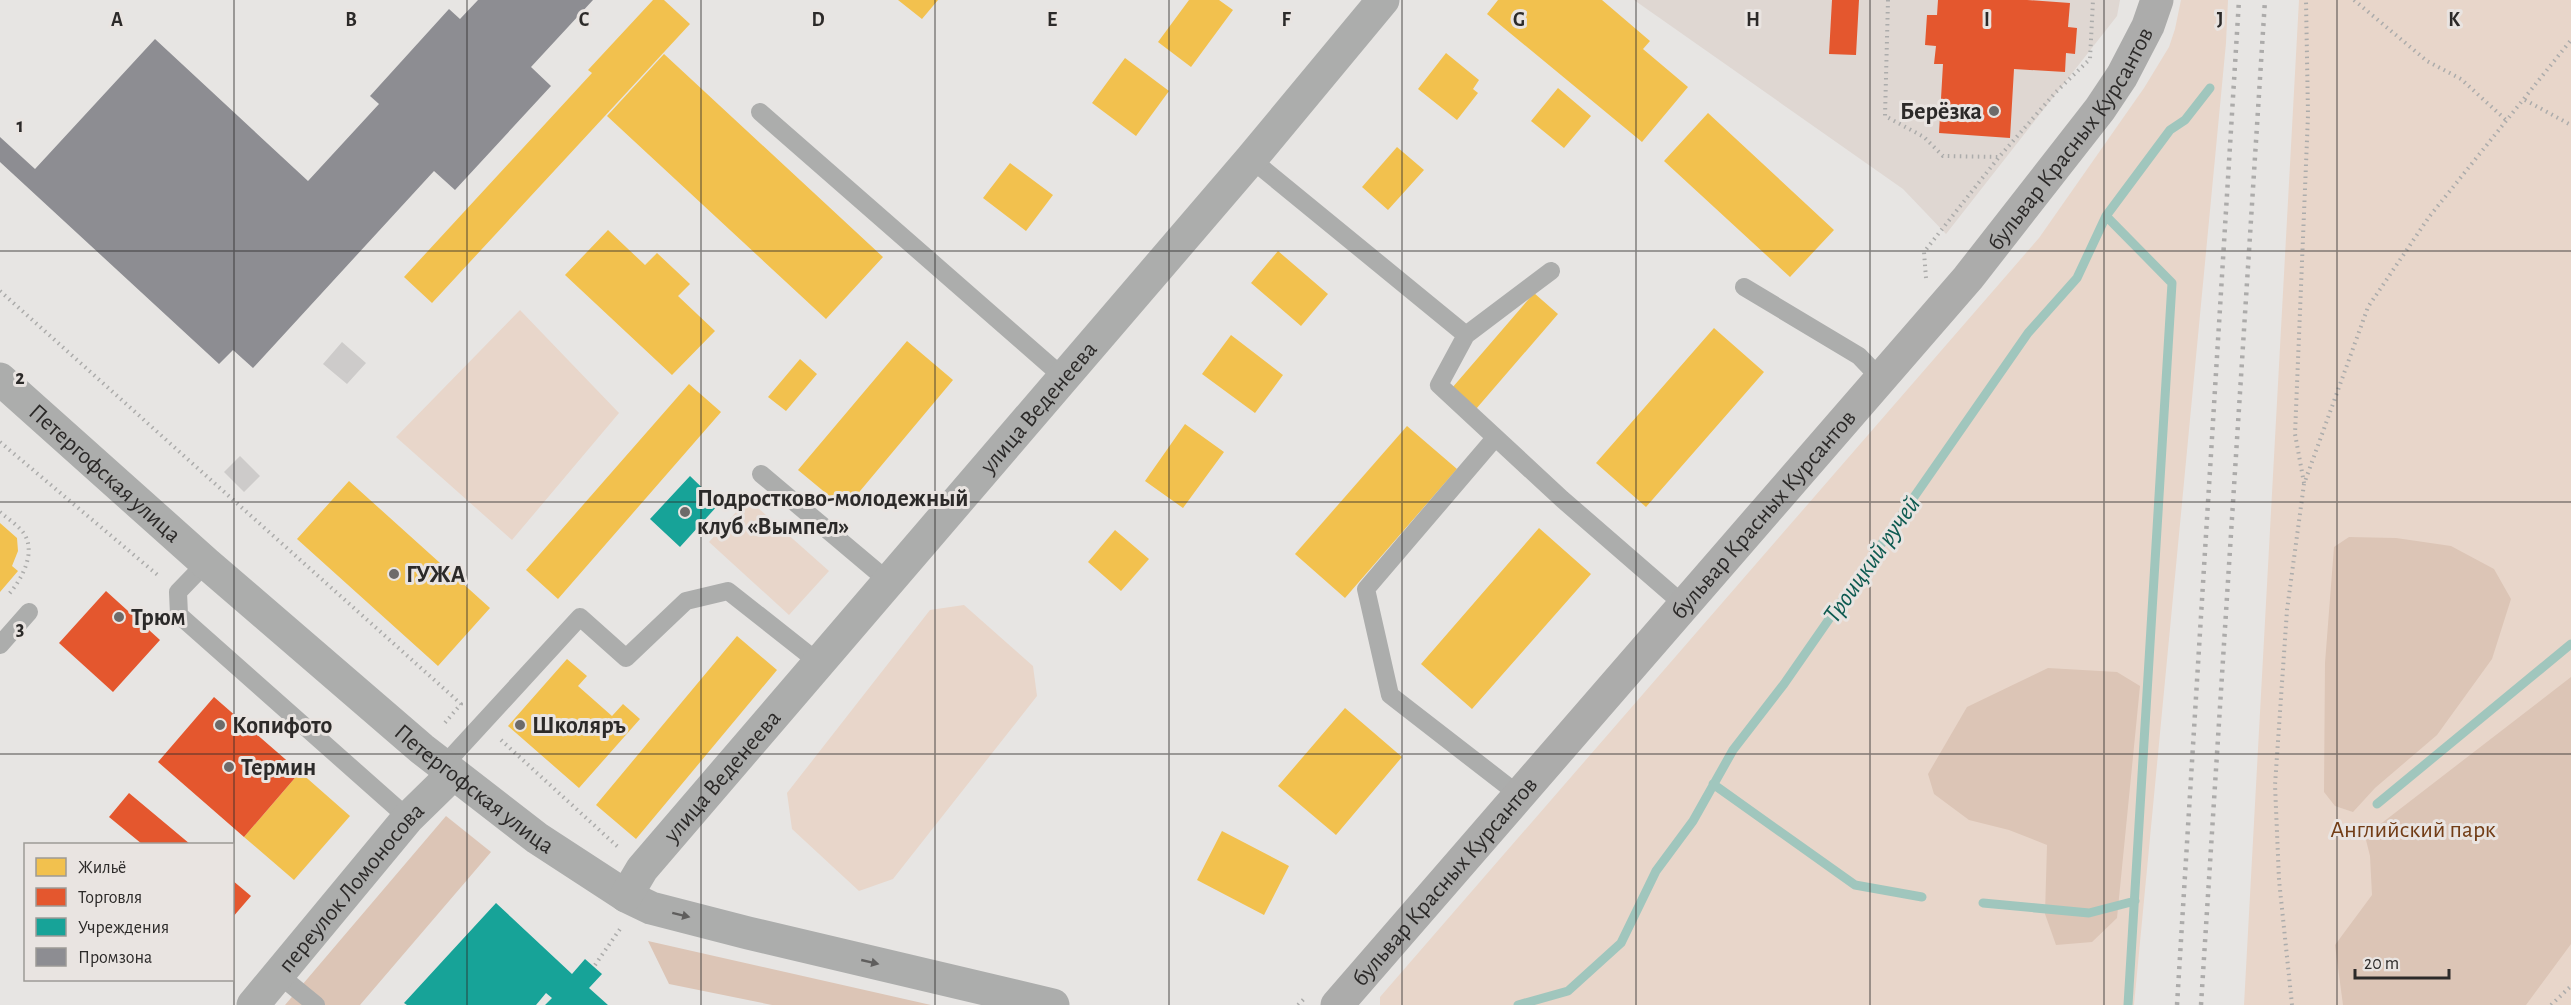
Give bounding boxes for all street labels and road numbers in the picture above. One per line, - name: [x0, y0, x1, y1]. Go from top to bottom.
- street label: бульвар Красных Курсантов: [1983, 23, 2158, 255]
- street label: улица Веденеева: [975, 337, 1102, 479]
- street label: Петергофская улица: [24, 400, 185, 548]
- street label: бульвар Красных Курсантов: [1667, 406, 1861, 624]
- street label: улица Веденеева: [659, 706, 786, 848]
- street label: Петергофская улица: [390, 720, 558, 859]
- street label: бульвар Красных Курсантов: [1348, 773, 1542, 991]
- street label: переулок Ломоносова: [274, 798, 429, 978]

